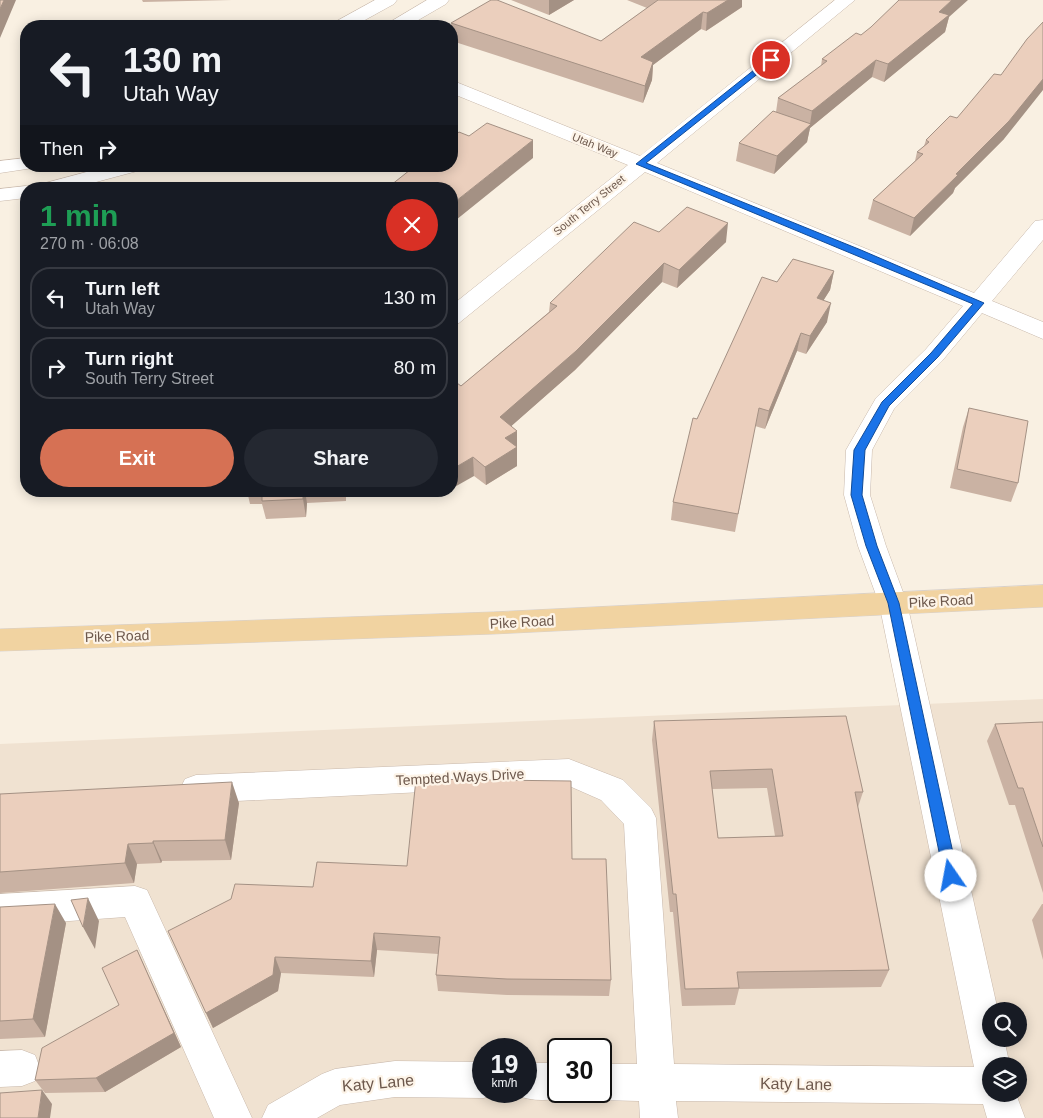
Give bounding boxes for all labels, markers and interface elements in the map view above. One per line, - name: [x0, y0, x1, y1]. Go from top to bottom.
- pin: [750, 39, 792, 81]
- icon: left: [40, 40, 105, 105]
- text: 130 m: [123, 40, 222, 79]
- icon: arrive: [757, 46, 785, 74]
- text: Utah Way: [123, 81, 219, 106]
- street label: Utah Way: [571, 130, 620, 160]
- icon: right: [93, 135, 121, 163]
- text: Then: [40, 138, 83, 159]
- street label: South Terry Street: [551, 173, 627, 237]
- text: 1 min: [40, 199, 118, 232]
- button: close: [386, 199, 438, 251]
- text: 270 m · 06:08: [40, 235, 139, 252]
- text: Turn left: [85, 278, 160, 299]
- icon: left: [42, 284, 70, 312]
- text: 130 m: [383, 287, 436, 308]
- text: Utah Way: [85, 300, 155, 317]
- text: Turn right: [85, 348, 173, 369]
- icon: right: [42, 354, 70, 382]
- text: 80 m: [394, 357, 436, 378]
- text: South Terry Street: [85, 370, 214, 387]
- button: Exit: [40, 429, 234, 487]
- button: Share: [244, 429, 438, 487]
- street label: Pike Road: [908, 591, 974, 611]
- street label: Pike Road: [489, 612, 555, 632]
- street label: Pike Road: [84, 627, 150, 645]
- street label: Tempted Ways Drive: [395, 766, 525, 788]
- position arrow: [924, 849, 976, 901]
- map controls: [982, 1002, 1027, 1102]
- button: search: [982, 1002, 1027, 1047]
- speed limit sign: 30: [547, 1038, 612, 1103]
- text: 19: [491, 1050, 518, 1078]
- button: layers: [982, 1057, 1027, 1102]
- street label: Katy Lane: [341, 1071, 415, 1095]
- street label: Katy Lane: [760, 1075, 832, 1093]
- text: km/h: [491, 1076, 518, 1090]

